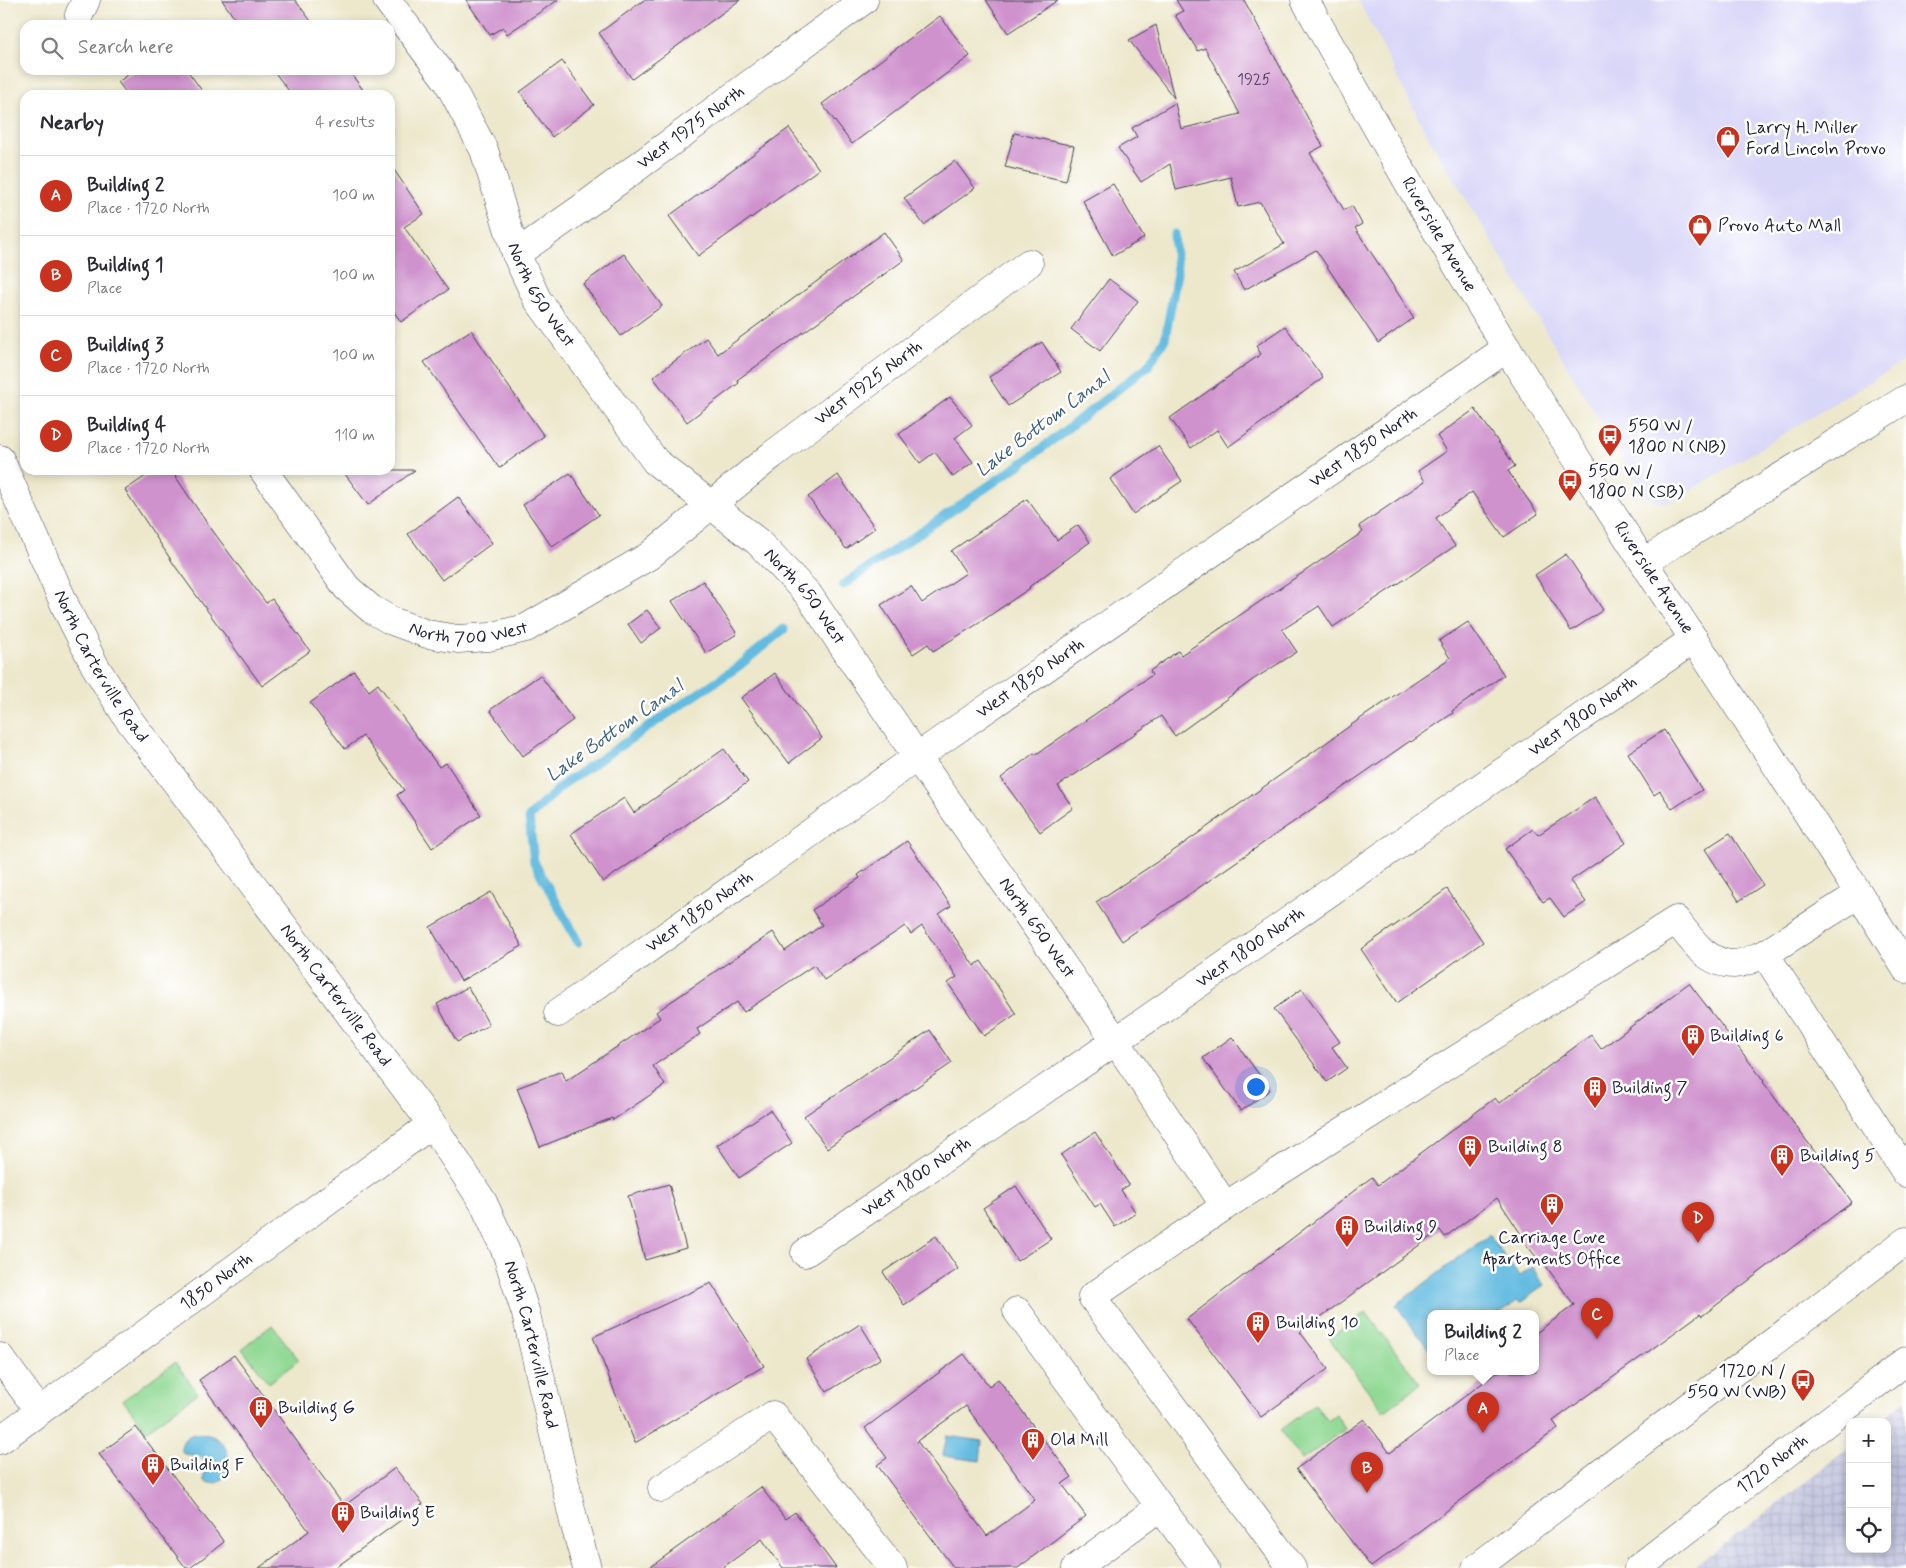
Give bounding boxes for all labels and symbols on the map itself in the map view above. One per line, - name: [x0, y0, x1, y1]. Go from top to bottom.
- house number: 1925: [1237, 70, 1271, 90]
- street label: West 1975 North: [632, 80, 750, 175]
- place label: Larry H. Miller Ford Lincoln Provo: [1746, 116, 1886, 161]
- shop icon: Larry H. Miller Ford Lincoln Provo: [1715, 125, 1741, 159]
- street label: Riverside Avenue: [1396, 173, 1482, 297]
- shop icon: Provo Auto Mall: [1687, 213, 1713, 247]
- place label: Provo Auto Mall: [1718, 214, 1841, 238]
- street label: North 650 West: [501, 240, 581, 353]
- street label: West 1925 North: [810, 335, 927, 431]
- water label: Lake Bottom Canal: [971, 364, 1116, 483]
- street label: West 1850 North: [1305, 402, 1422, 493]
- place label: 550 W / 1800 N (NB): [1628, 414, 1726, 459]
- bus stop icon: 550 W / 1800 N (NB): [1597, 423, 1623, 457]
- place label: 550 W / 1800 N (SB): [1588, 459, 1684, 504]
- bus stop icon: 550 W / 1800 N (SB): [1557, 468, 1583, 502]
- street label: Riverside Avenue: [1608, 517, 1699, 639]
- street label: North 650 West: [758, 543, 851, 650]
- street label: North Carterville Road: [48, 586, 154, 748]
- street label: North 700 West: [405, 616, 531, 651]
- street label: West 1850 North: [972, 632, 1089, 724]
- street label: West 1800 North: [1524, 670, 1642, 763]
- water label: Lake Bottom Canal: [541, 673, 690, 788]
- street label: West 1850 North: [641, 865, 758, 958]
- street label: North 650 West: [993, 873, 1081, 984]
- street label: West 1800 North: [1191, 901, 1309, 994]
- street label: North Carterville Road: [274, 919, 397, 1072]
- building icon: Building 6: [1680, 1023, 1706, 1057]
- place label: Building 6: [1710, 1024, 1784, 1050]
- your location: [1243, 1074, 1269, 1100]
- building icon: Building 7: [1582, 1075, 1608, 1109]
- place label: Building 7: [1612, 1076, 1688, 1102]
- street label: West 1800 North: [857, 1131, 976, 1223]
- building icon: Building 8: [1457, 1134, 1483, 1168]
- place label: Building 8: [1488, 1135, 1563, 1161]
- building icon: Building 5: [1769, 1143, 1795, 1177]
- place label: Building 5: [1800, 1144, 1876, 1170]
- building icon: Carriage Cove Apartments Office: [1539, 1192, 1565, 1226]
- pin: D: [1682, 1202, 1714, 1243]
- building icon: Building 9: [1334, 1214, 1360, 1248]
- place label: Building 9: [1364, 1215, 1438, 1241]
- place label: Carriage Cove Apartments Office: [1483, 1226, 1621, 1272]
- street label: 1850 North: [175, 1247, 258, 1316]
- street label: North Carterville Road: [498, 1258, 564, 1431]
- pin: C: [1581, 1298, 1613, 1339]
- building icon: Building 10: [1245, 1310, 1271, 1344]
- place label: Building 10: [1276, 1311, 1359, 1337]
- place label: 1720 N / 550 W (WB): [1687, 1359, 1787, 1404]
- bus stop icon: 1720 N / 550 W (WB): [1790, 1368, 1816, 1402]
- pin: A: [1467, 1392, 1499, 1433]
- building icon: Building G: [248, 1395, 274, 1429]
- place label: Building G: [278, 1396, 355, 1422]
- building icon: Old Mill: [1020, 1427, 1046, 1461]
- place label: Old Mill: [1050, 1428, 1108, 1452]
- street label: 1720 North: [1732, 1429, 1813, 1499]
- building icon: Building F: [140, 1452, 166, 1486]
- pin: B: [1351, 1452, 1383, 1493]
- place label: Building F: [170, 1453, 245, 1479]
- building icon: Building E: [330, 1500, 356, 1534]
- place label: Building E: [360, 1501, 435, 1527]

